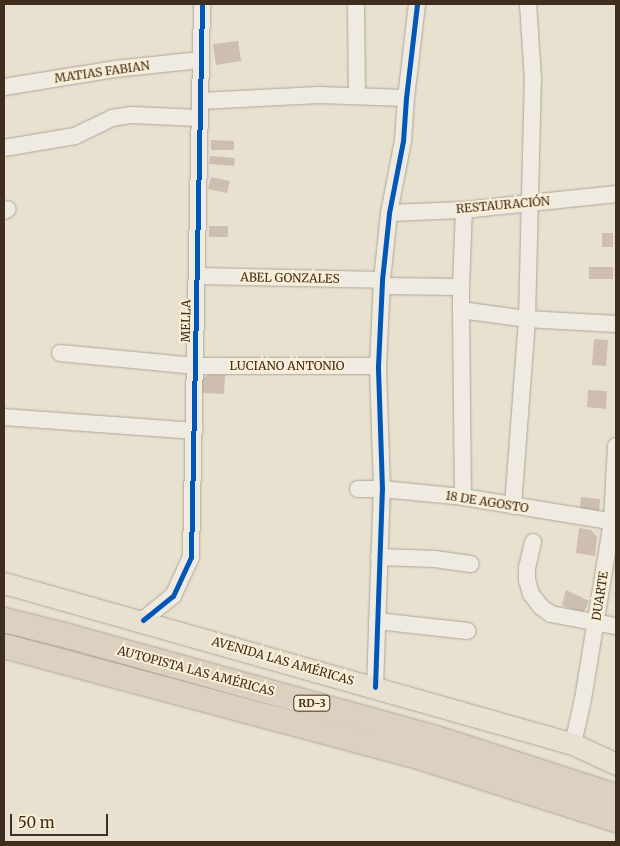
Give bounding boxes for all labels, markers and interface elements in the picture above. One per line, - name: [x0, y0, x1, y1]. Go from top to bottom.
- street label: MATIAS FABIAN: [53, 58, 151, 86]
- street label: RESTAURACIÓN: [455, 194, 551, 216]
- street label: ABEL GONZALES: [240, 270, 340, 286]
- street label: MELLA: [178, 299, 194, 343]
- street label: LUCIANO ANTONIO: [230, 359, 344, 373]
- street label: 18 DE AGOSTO: [444, 488, 530, 516]
- street label: DUARTE: [589, 570, 611, 622]
- street label: AVENIDA LAS AMÉRICAS: [210, 634, 356, 688]
- street label: AUTOPISTA LAS AMÉRICAS: [116, 643, 276, 699]
- road number: RD-3: [293, 694, 331, 711]
- scale bar: [12, 804, 110, 836]
- text: 50 m: [18, 813, 55, 832]

